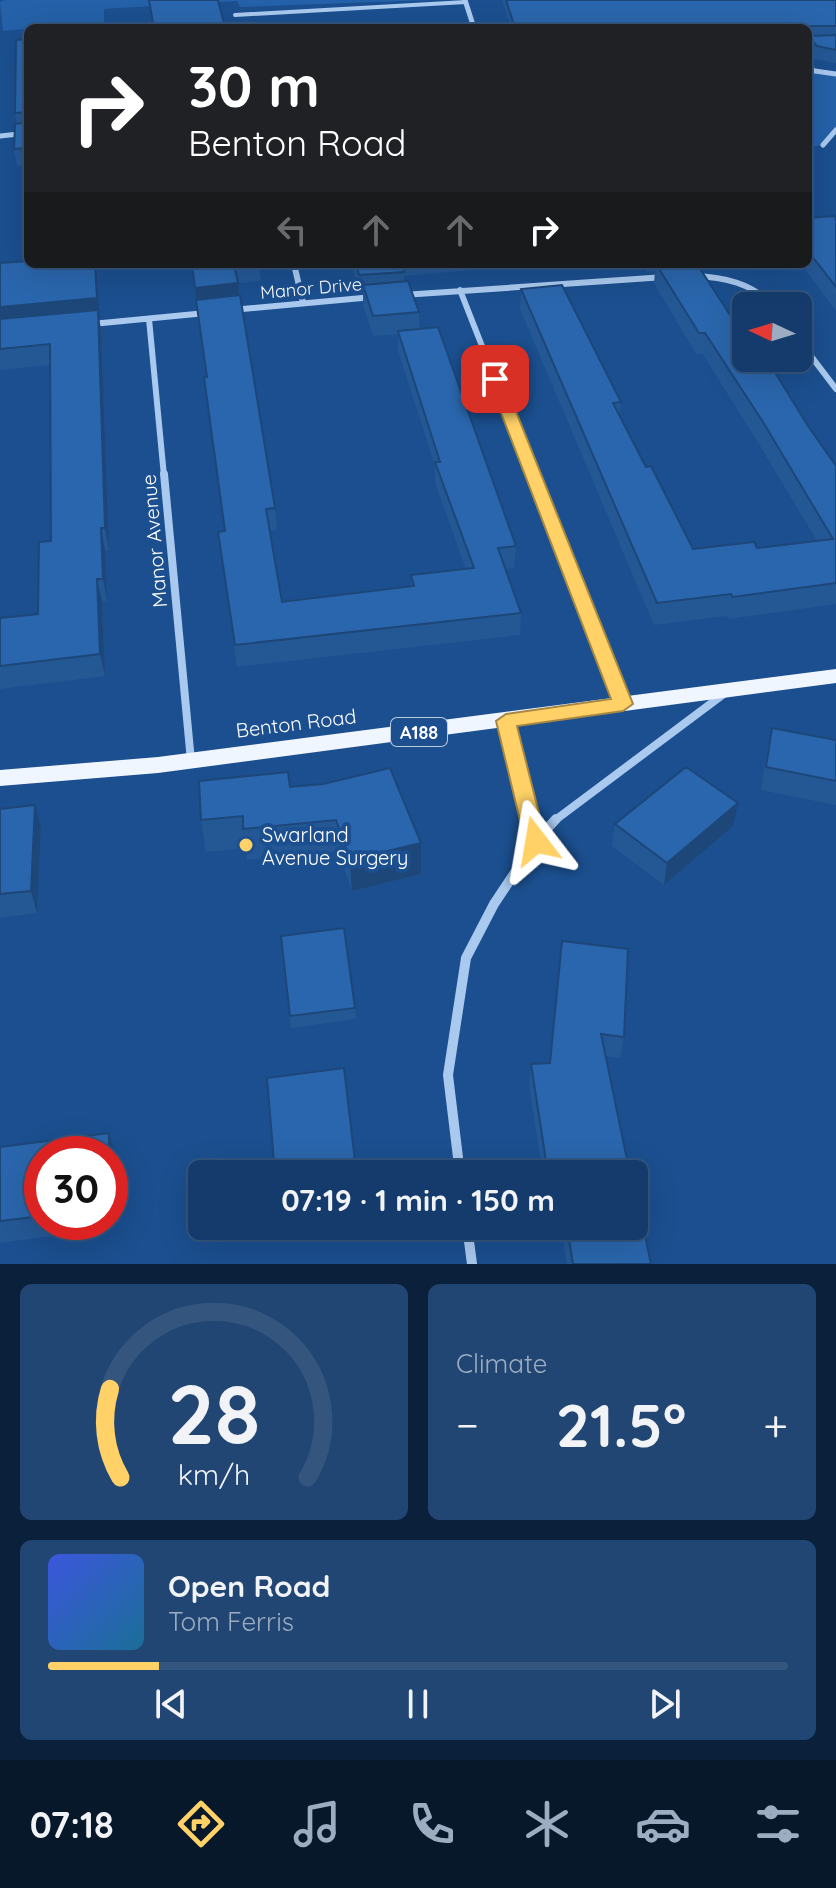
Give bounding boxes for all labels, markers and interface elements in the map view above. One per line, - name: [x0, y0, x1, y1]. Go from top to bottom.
- text: 30 m: [188, 51, 320, 121]
- icon: right: [56, 56, 160, 160]
- text: Benton Road: [188, 120, 406, 165]
- icon: left: [270, 208, 314, 252]
- icon: ahead: [354, 208, 398, 252]
- icon: ahead: [438, 208, 482, 252]
- icon: right: [522, 208, 566, 252]
- street label: Manor Drive: [259, 272, 363, 304]
- north arrow: [732, 292, 812, 372]
- map controls: [732, 292, 812, 372]
- pin: [461, 345, 529, 413]
- icon: arrive: [473, 357, 517, 401]
- street label: Manor Avenue: [136, 473, 172, 609]
- street label: Benton Road: [234, 703, 358, 743]
- road number: A188: [391, 718, 447, 746]
- position arrow: [494, 799, 578, 883]
- place label: Swarland Avenue Surgery: [262, 822, 408, 870]
- marker: Swarland Avenue Surgery: [237, 836, 255, 854]
- speed limit sign: 30: [24, 1136, 128, 1240]
- text: 07:19 · 1 min · 150 m: [281, 1181, 555, 1219]
- text: Climate: [456, 1347, 547, 1380]
- text: 28: [168, 1361, 260, 1465]
- text: 21.5°: [556, 1387, 686, 1462]
- text: −: [456, 1397, 479, 1452]
- text: +: [763, 1397, 788, 1452]
- text: km/h: [178, 1456, 250, 1492]
- text: Open Road: [168, 1567, 330, 1605]
- text: Tom Ferris: [168, 1605, 294, 1638]
- icon: previous: [149, 1682, 193, 1726]
- icon: pause: [396, 1682, 440, 1726]
- icon: next: [643, 1682, 687, 1726]
- icon: directions: [173, 1796, 229, 1852]
- icon: music: [289, 1796, 345, 1852]
- icon: phone: [404, 1796, 460, 1852]
- icon: climate: [519, 1796, 575, 1852]
- icon: car: [635, 1796, 691, 1852]
- icon: filters: [750, 1796, 806, 1852]
- text: 07:18: [30, 1802, 114, 1847]

